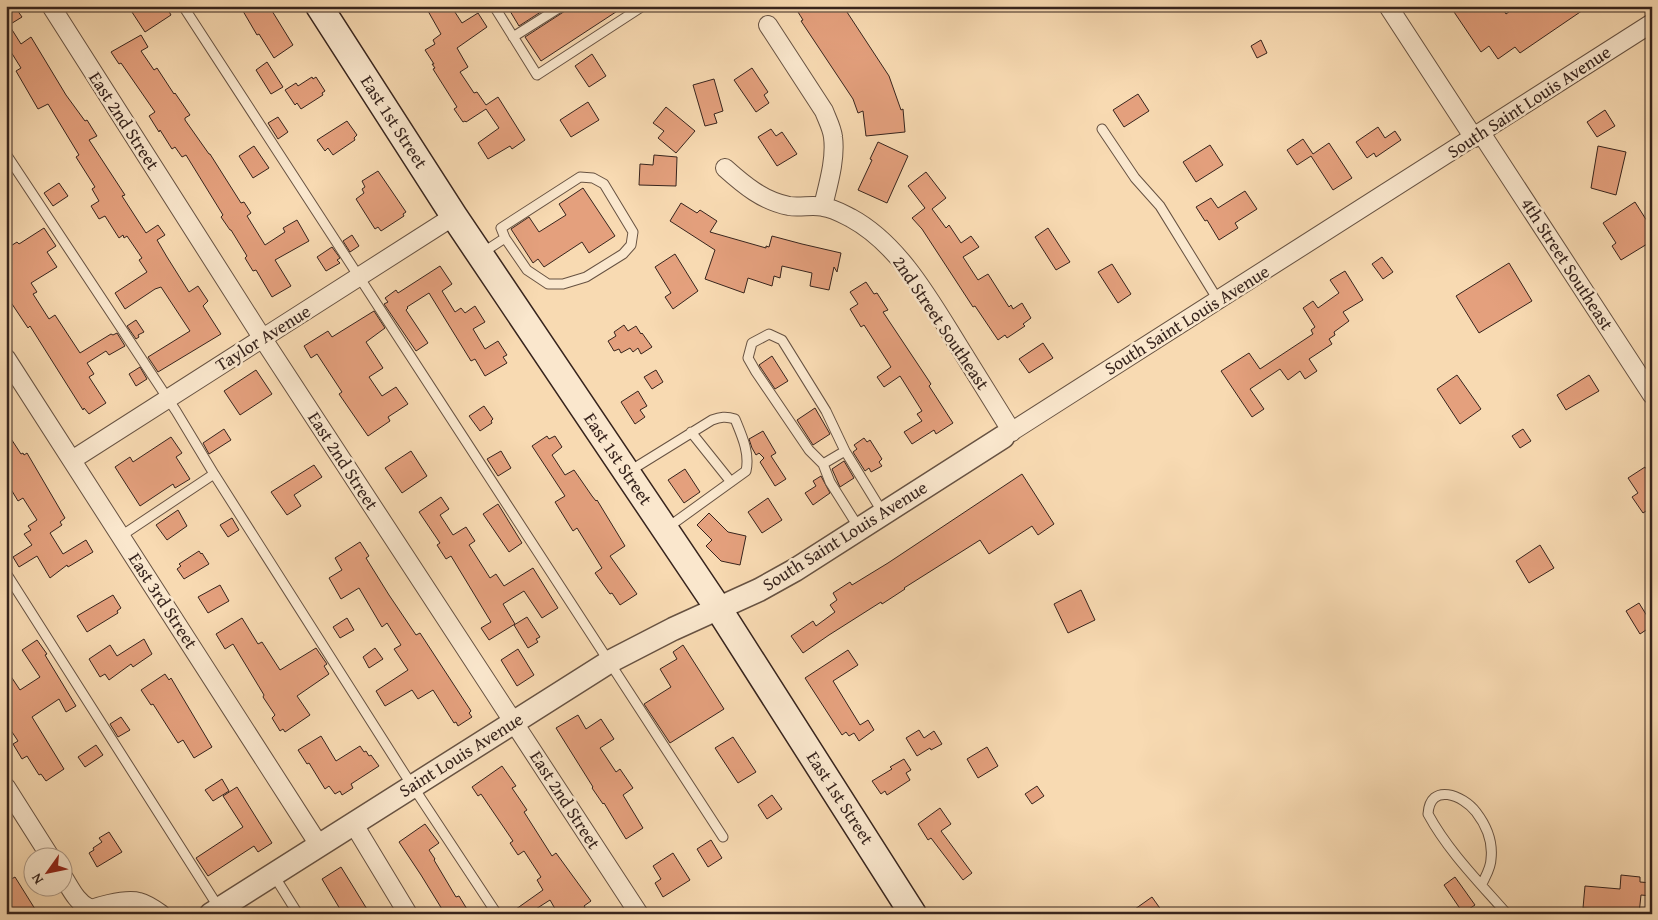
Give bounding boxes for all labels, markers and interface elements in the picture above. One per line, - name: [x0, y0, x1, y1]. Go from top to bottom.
- street label: South Saint Louis Avenue: [1442, 38, 1616, 165]
- street label: East 2nd Street: [82, 66, 167, 176]
- street label: East 1st Street: [354, 70, 435, 174]
- street label: 4th Street Southeast: [1514, 192, 1621, 336]
- street label: 2nd Street Southeast: [886, 250, 997, 396]
- street label: South Saint Louis Avenue: [1099, 258, 1274, 381]
- street label: Taylor Avenue: [210, 298, 316, 378]
- street label: East 2nd Street: [301, 406, 386, 516]
- street label: East 1st Street: [577, 407, 660, 511]
- street label: South Saint Louis Avenue: [757, 474, 932, 597]
- street label: East 3rd Street: [122, 547, 205, 655]
- street label: Saint Louis Avenue: [393, 706, 528, 804]
- street label: East 2nd Street: [523, 745, 608, 855]
- street label: East 1st Street: [800, 746, 881, 850]
- north arrow: [22, 848, 72, 898]
- text: N: [26, 869, 48, 888]

